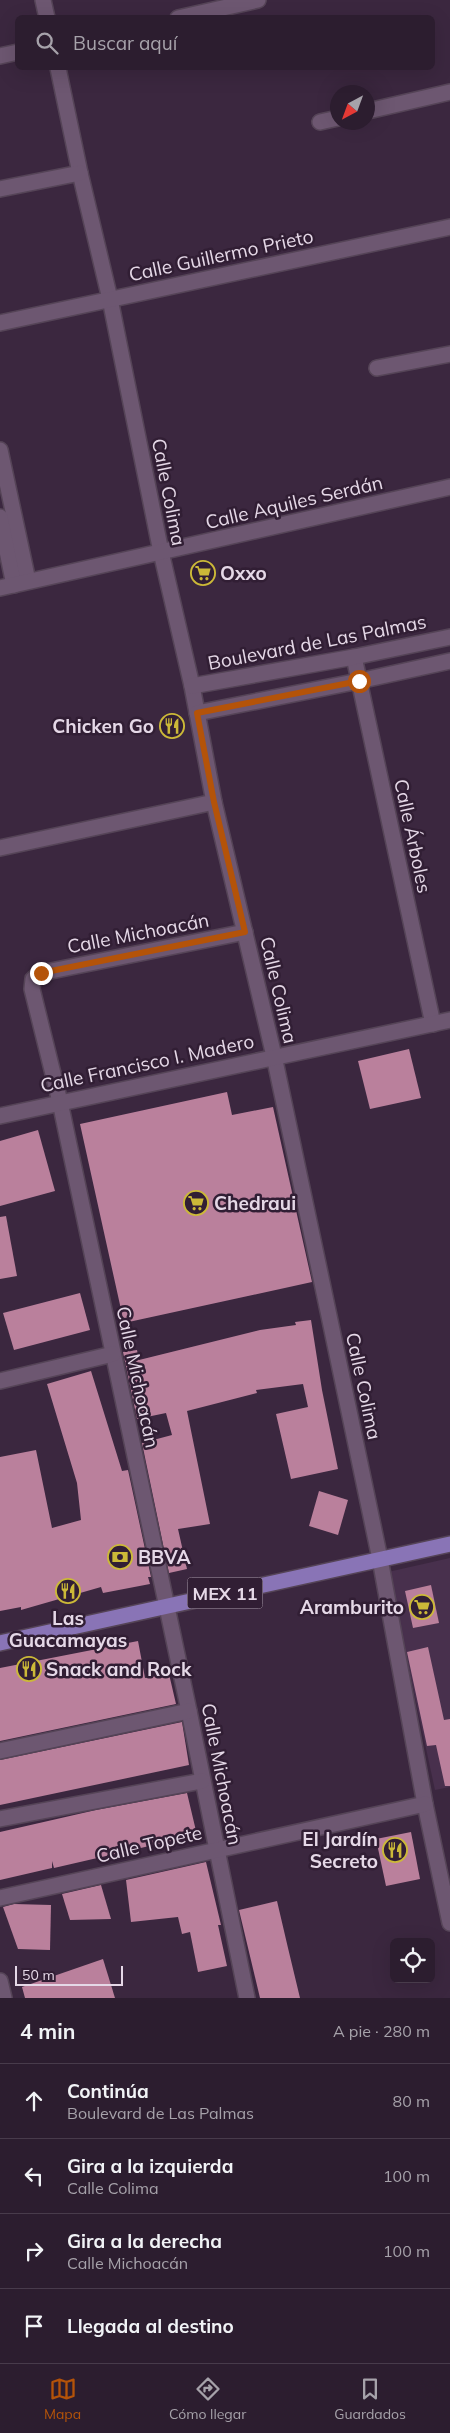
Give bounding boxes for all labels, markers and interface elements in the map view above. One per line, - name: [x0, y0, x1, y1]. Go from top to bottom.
- search box: [15, 15, 435, 70]
- icon: search: [33, 29, 61, 57]
- text: Buscar aquí: [73, 31, 177, 55]
- north arrow: [330, 85, 375, 130]
- street label: Calle Guillermo Prieto: [127, 224, 315, 286]
- street label: Calle Colima: [147, 436, 191, 548]
- street label: Calle Aquiles Serdán: [203, 470, 385, 534]
- supermarket icon: Oxxo: [190, 560, 216, 586]
- place label: Oxxo: [220, 561, 267, 585]
- street label: Boulevard de Las Palmas: [206, 609, 428, 675]
- route start: [348, 670, 371, 693]
- restaurant icon: Chicken Go: [159, 713, 185, 739]
- place label: Chicken Go: [52, 714, 154, 738]
- street label: Calle Árboles: [389, 777, 437, 895]
- street label: Calle Michoacán: [65, 907, 211, 959]
- street label: Calle Colima: [255, 934, 303, 1046]
- route end: [30, 962, 53, 985]
- street label: Calle Francisco I. Madero: [38, 1029, 256, 1097]
- supermarket icon: Chedraui: [183, 1190, 209, 1216]
- place label: Chedraui: [214, 1191, 296, 1215]
- street label: Calle Michoacán: [111, 1304, 165, 1450]
- street label: Calle Colima: [341, 1330, 387, 1442]
- bank icon: BBVA: [107, 1544, 133, 1570]
- place label: BBVA: [138, 1545, 192, 1569]
- restaurant icon: Las Guacamayas: [55, 1578, 81, 1604]
- road number: MEX 11: [188, 1578, 262, 1609]
- supermarket icon: Aramburito: [409, 1594, 435, 1620]
- place label: Aramburito: [300, 1595, 404, 1619]
- place label: Las Guacamayas: [9, 1606, 127, 1652]
- restaurant icon: Snack and Rock: [16, 1656, 42, 1682]
- place label: Snack and Rock: [46, 1657, 192, 1681]
- street label: Calle Michoacán: [196, 1701, 248, 1847]
- street label: Calle Topete: [94, 1820, 204, 1868]
- place label: El Jardín Secreto: [302, 1827, 378, 1873]
- restaurant icon: El Jardín Secreto: [382, 1837, 408, 1863]
- map controls: [390, 1938, 435, 1983]
- button: locate: [390, 1938, 435, 1983]
- scale bar: [15, 1963, 122, 1986]
- text: 50 m: [22, 1966, 55, 1984]
- text: 4 min: [20, 2018, 75, 2044]
- text: A pie · 280 m: [333, 2021, 430, 2041]
- text: Continúa: [67, 2079, 149, 2103]
- icon: ahead: [20, 2087, 48, 2115]
- text: 80 m: [393, 2091, 430, 2111]
- text: Boulevard de Las Palmas: [67, 2103, 254, 2123]
- text: Gira a la izquierda: [67, 2154, 233, 2178]
- icon: left: [20, 2162, 48, 2190]
- text: 100 m: [383, 2166, 430, 2186]
- text: Calle Colima: [67, 2178, 159, 2198]
- text: Gira a la derecha: [67, 2229, 222, 2253]
- icon: right: [20, 2237, 48, 2265]
- text: 100 m: [383, 2241, 430, 2261]
- text: Calle Michoacán: [67, 2253, 188, 2273]
- icon: arrive: [20, 2312, 48, 2340]
- text: Llegada al destino: [67, 2314, 234, 2338]
- tab: Mapa: [44, 2375, 81, 2423]
- tab: Cómo llegar: [169, 2375, 246, 2423]
- tab: Guardados: [334, 2375, 406, 2423]

